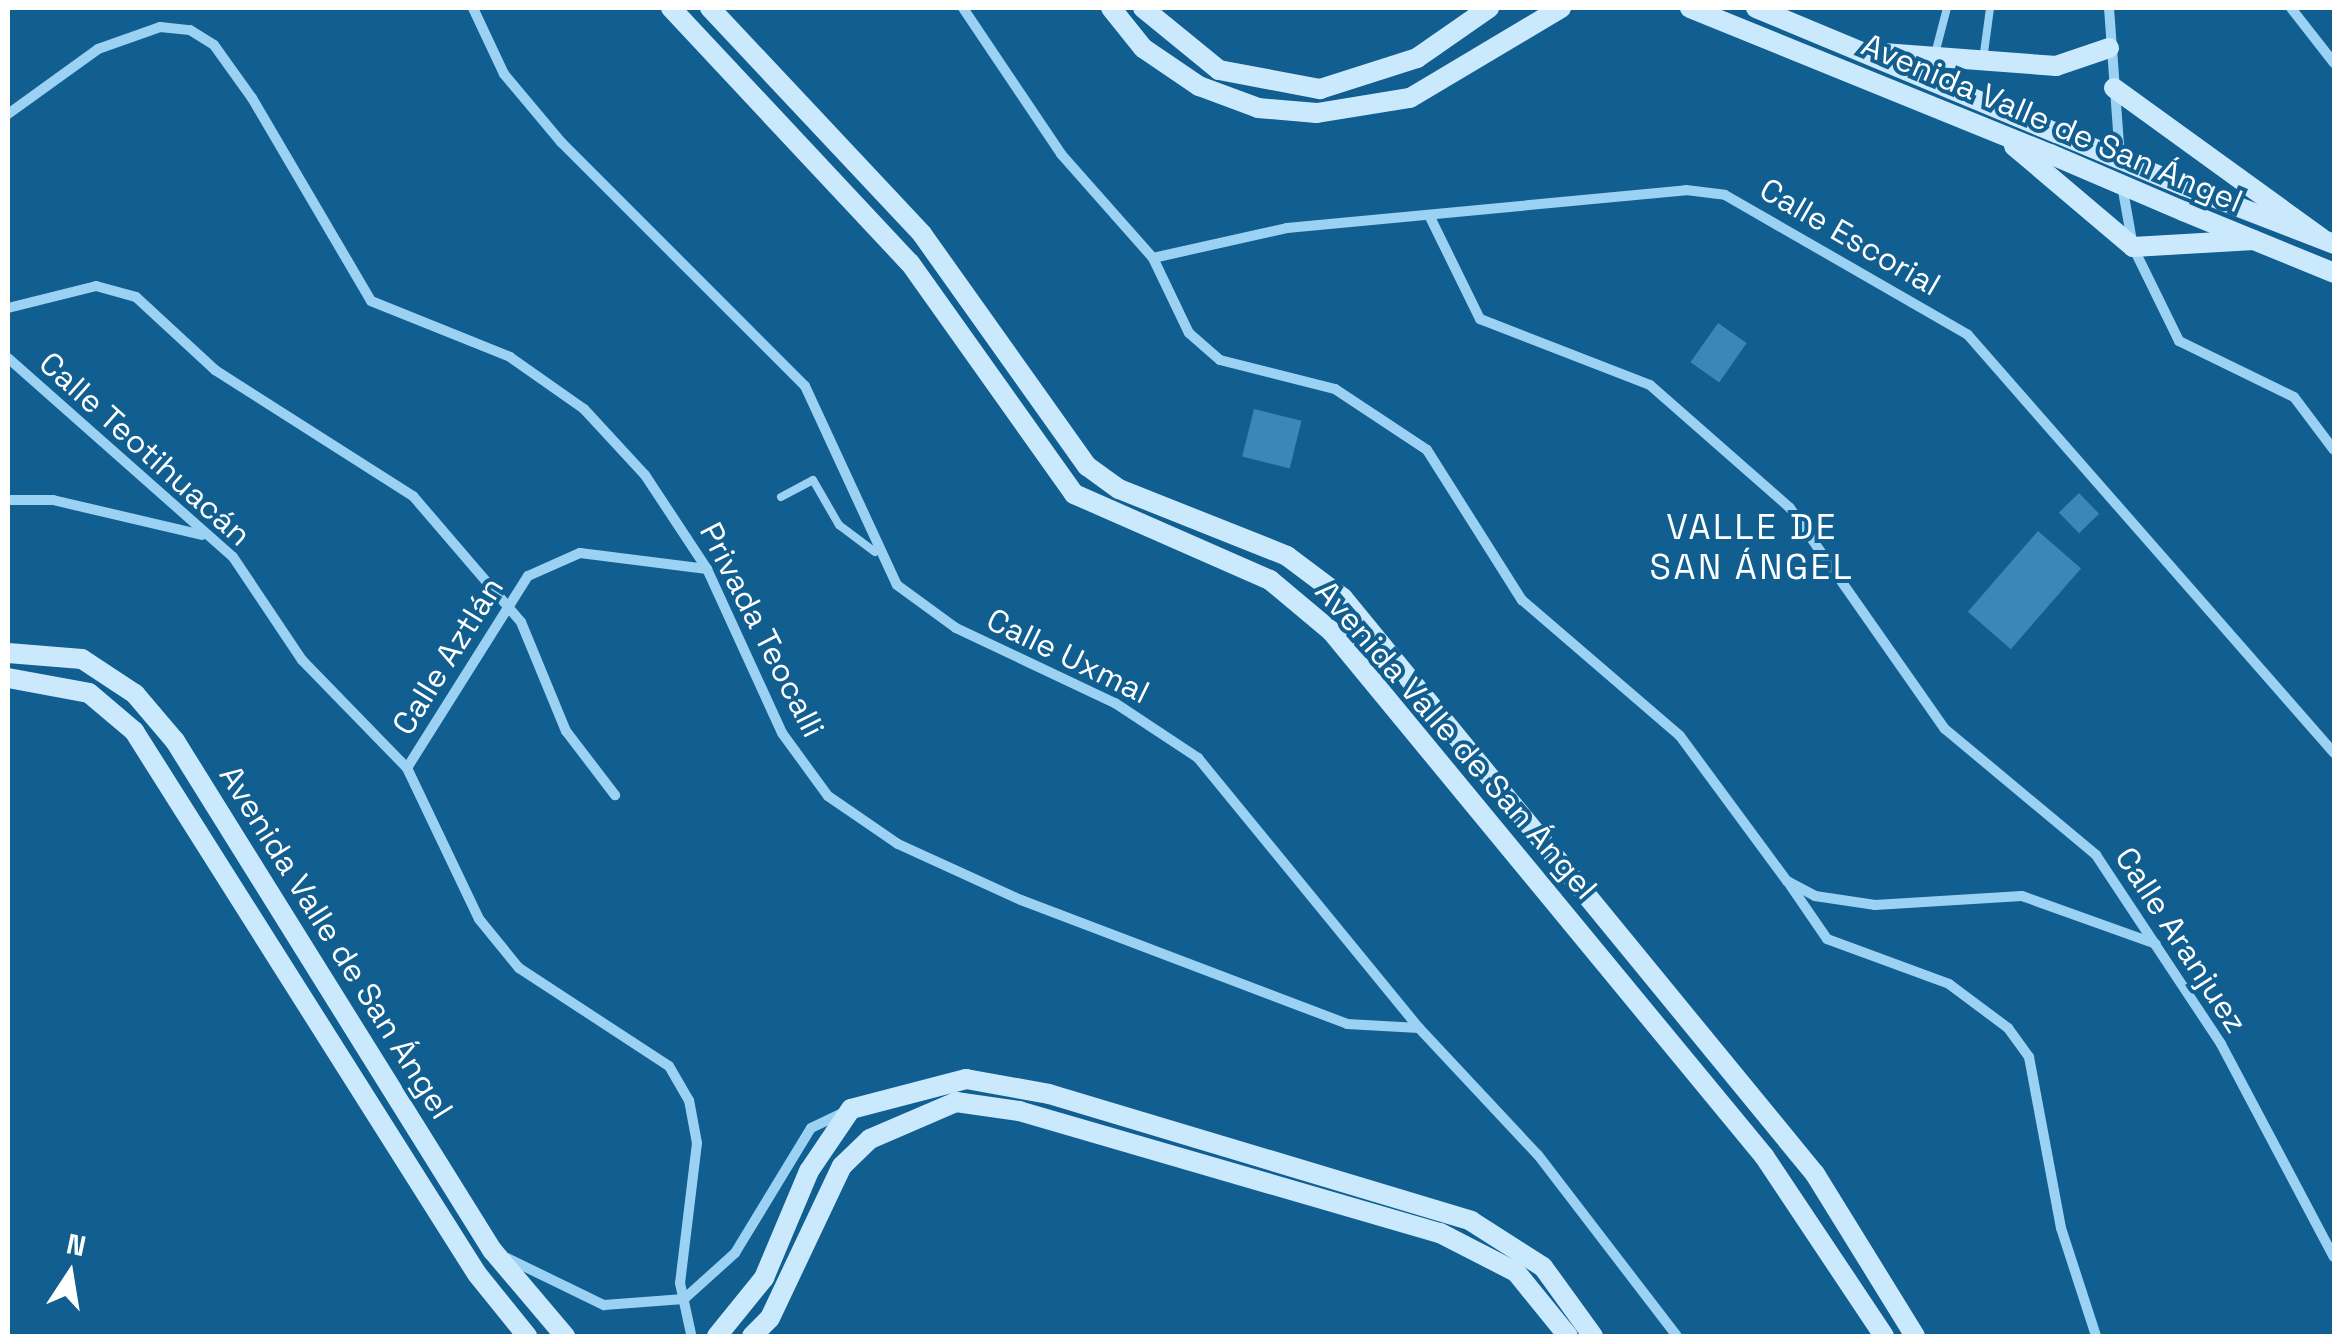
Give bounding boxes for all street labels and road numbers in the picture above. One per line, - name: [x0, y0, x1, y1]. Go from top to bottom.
- street label: Avenida Valle de San Ángel: [1856, 25, 2248, 221]
- street label: Calle Escorial: [1753, 170, 1947, 304]
- street label: Calle Teotihuacán: [31, 344, 259, 554]
- street label: Privada Teocalli: [691, 516, 833, 744]
- street label: Calle Aztlán: [384, 570, 512, 742]
- street label: Avenida Valle de San Ángel: [1307, 573, 1605, 907]
- street label: Calle Uxmal: [981, 600, 1155, 712]
- street label: Avenida Valle de San Ángel: [211, 758, 461, 1126]
- street label: Calle Aranjuez: [2107, 840, 2255, 1040]

